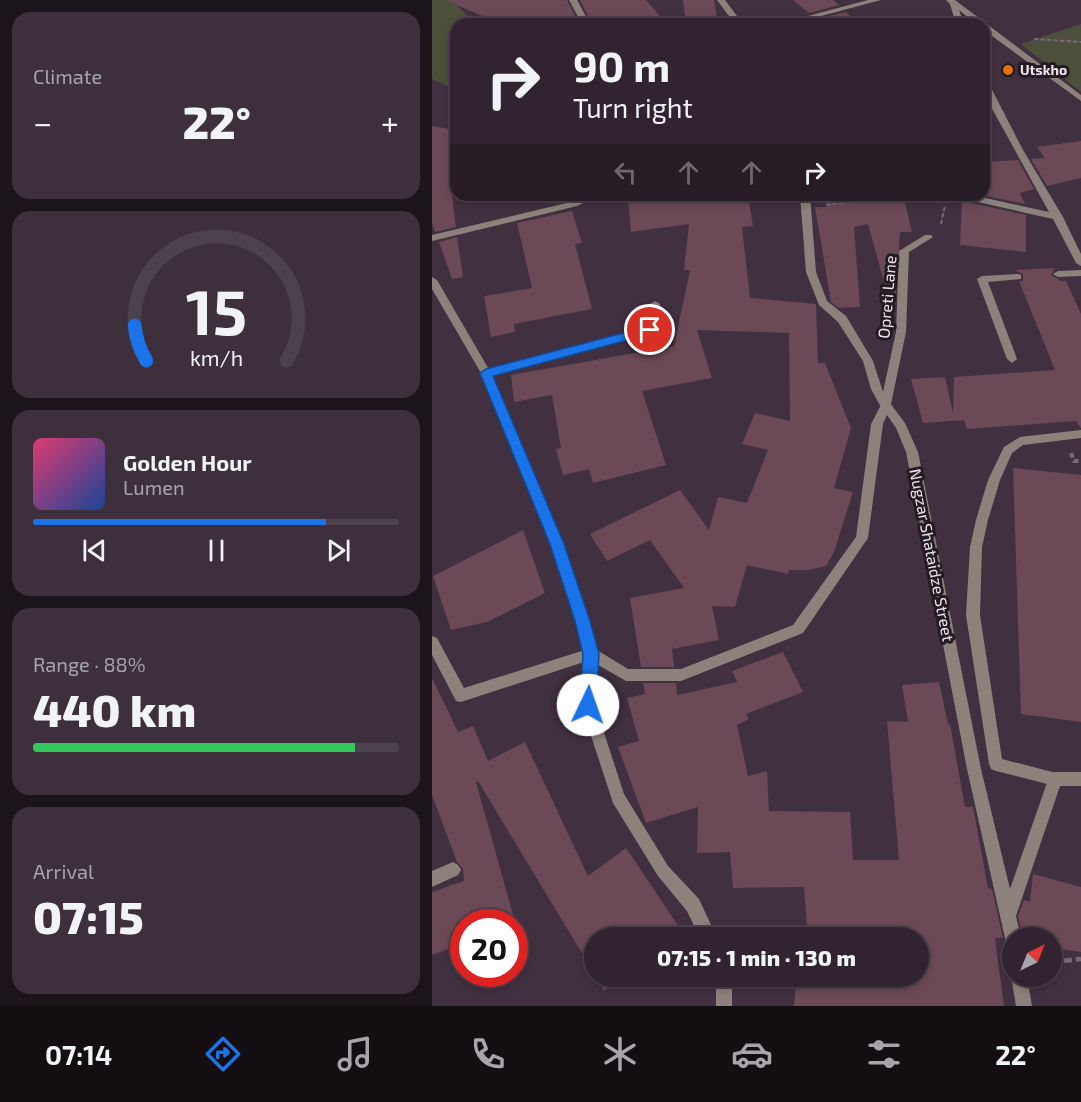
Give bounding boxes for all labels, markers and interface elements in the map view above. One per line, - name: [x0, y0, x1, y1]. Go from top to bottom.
- text: 90 m: [573, 40, 670, 90]
- icon: right: [474, 42, 552, 120]
- place label: Utskho: [1020, 61, 1067, 78]
- marker: Utskho: [1001, 63, 1015, 77]
- text: Climate: [33, 64, 102, 88]
- text: Turn right: [573, 91, 693, 123]
- text: 22°: [182, 94, 251, 148]
- text: −: [33, 102, 52, 142]
- text: +: [381, 102, 399, 142]
- icon: left: [609, 156, 642, 189]
- icon: ahead: [672, 156, 705, 189]
- icon: ahead: [735, 156, 768, 189]
- icon: right: [798, 156, 831, 189]
- street label: Opreti Lane: [873, 255, 900, 339]
- text: 15: [185, 273, 247, 348]
- pin: [624, 304, 675, 355]
- icon: arrive: [633, 313, 666, 346]
- text: km/h: [189, 346, 243, 371]
- text: Golden Hour: [123, 449, 252, 475]
- street label: Nugzar Shataidze Street: [906, 467, 959, 643]
- text: Lumen: [123, 475, 185, 499]
- icon: previous: [78, 534, 111, 567]
- icon: pause: [200, 534, 233, 567]
- icon: next: [322, 534, 355, 567]
- text: Range · 88%: [33, 652, 146, 676]
- position arrow: [556, 673, 620, 737]
- text: 440 km: [33, 682, 196, 736]
- text: Arrival: [33, 859, 94, 883]
- text: 07:15: [33, 889, 144, 943]
- speed limit sign: 20: [450, 909, 528, 987]
- north arrow: [1002, 927, 1062, 987]
- map controls: [1002, 927, 1062, 987]
- text: 07:15 · 1 min · 130 m: [657, 944, 856, 970]
- icon: directions: [202, 1033, 244, 1075]
- icon: music: [334, 1033, 376, 1075]
- icon: phone: [467, 1033, 509, 1075]
- icon: climate: [599, 1033, 641, 1075]
- icon: car: [731, 1033, 773, 1075]
- icon: filters: [863, 1033, 905, 1075]
- text: 07:14: [45, 1038, 112, 1070]
- text: 22°: [995, 1038, 1036, 1070]

